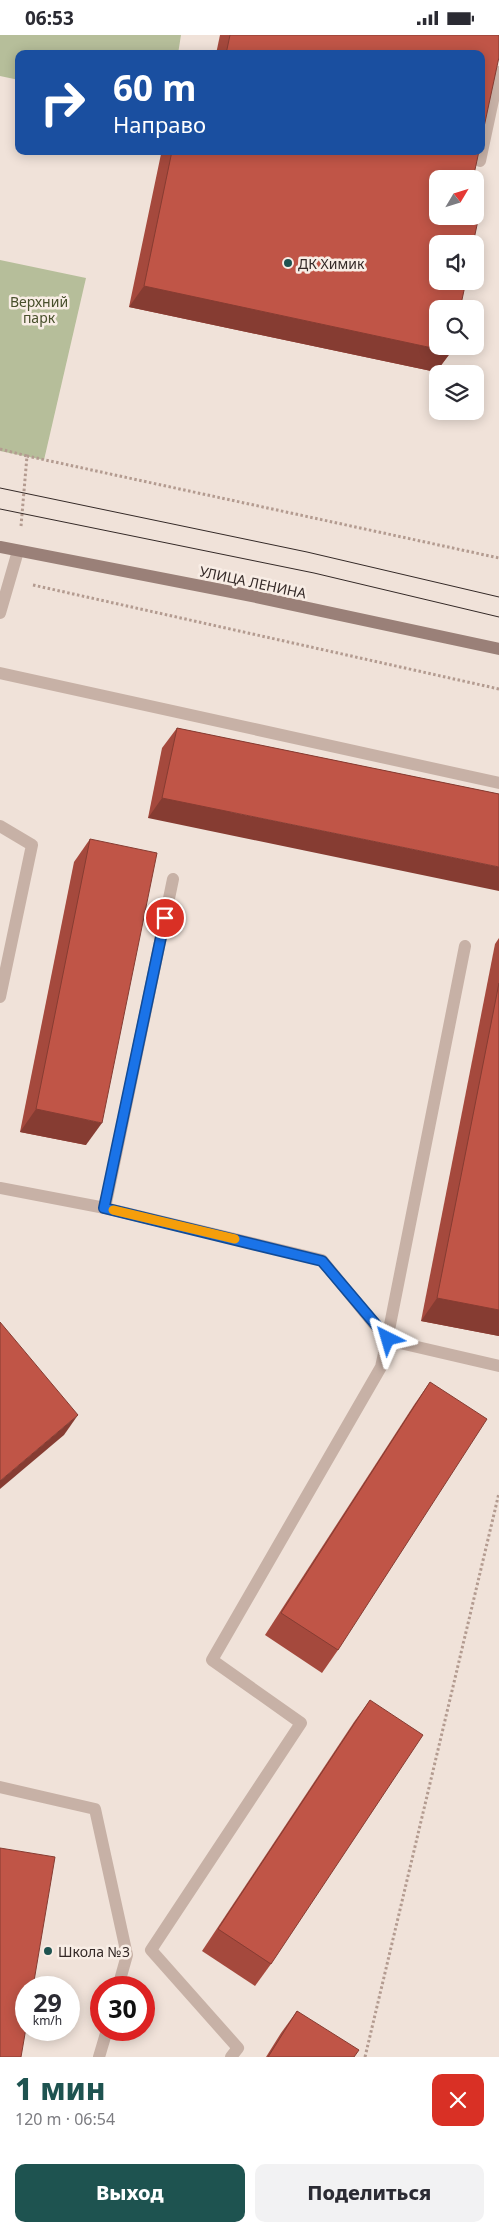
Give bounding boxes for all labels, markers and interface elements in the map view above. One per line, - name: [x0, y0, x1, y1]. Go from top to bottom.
- text: 06:53: [25, 5, 74, 31]
- text: 60 m: [113, 64, 196, 111]
- icon: right: [30, 70, 95, 135]
- text: Направо: [113, 109, 206, 139]
- north arrow: [429, 170, 484, 225]
- map controls: [429, 170, 484, 420]
- button: sound: [429, 235, 484, 290]
- place label: ДК Химик: [298, 254, 365, 273]
- marker: ДК Химик: [282, 257, 294, 269]
- park label: Верхний парк: [10, 292, 68, 327]
- button: search: [429, 300, 484, 355]
- button: layers: [429, 365, 484, 420]
- street label: УЛИЦА ЛЕНИНА: [198, 561, 308, 603]
- pin: [144, 897, 186, 939]
- icon: arrive: [151, 904, 179, 932]
- position arrow: [361, 1312, 413, 1364]
- place label: Школа №3: [58, 1942, 130, 1961]
- marker: Школа №3: [42, 1945, 54, 1957]
- speed limit sign: 30: [90, 1976, 155, 2041]
- text: 29: [33, 1985, 62, 2019]
- text: km/h: [33, 2012, 62, 2029]
- text: 1 мин: [15, 2068, 106, 2109]
- button: close: [432, 2074, 484, 2126]
- text: 120 m · 06:54: [15, 2108, 115, 2130]
- button: Выход: [15, 2164, 245, 2222]
- button: Поделиться: [255, 2164, 484, 2222]

